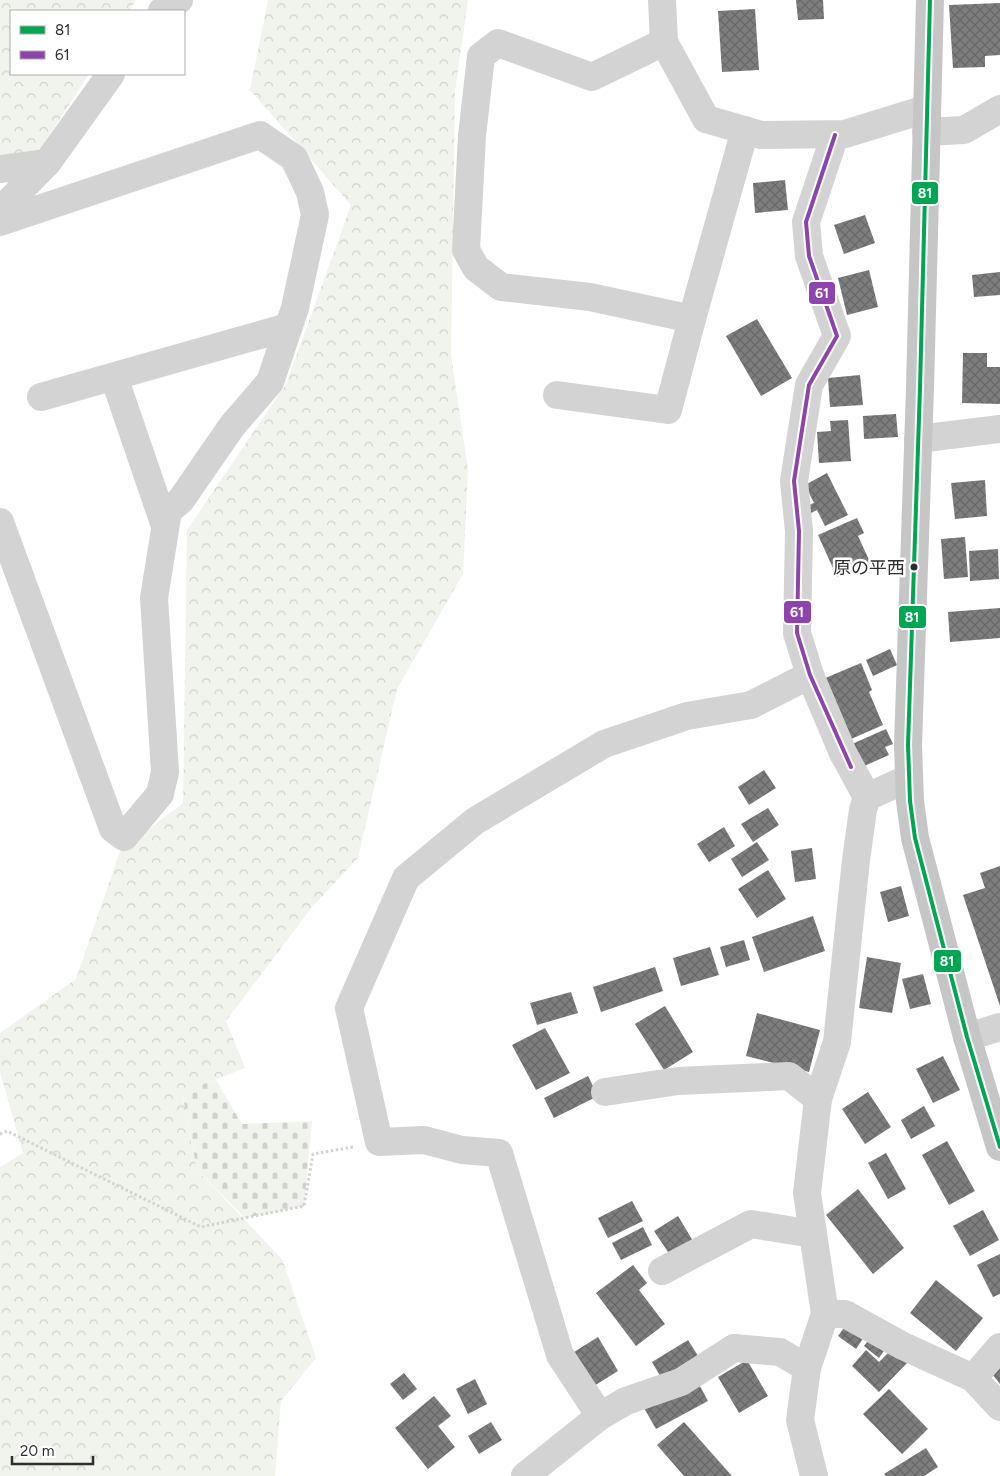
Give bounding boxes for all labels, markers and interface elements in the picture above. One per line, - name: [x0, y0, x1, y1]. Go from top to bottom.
- legend: [10, 10, 185, 75]
- text: 81: [55, 21, 70, 39]
- text: 61: [55, 46, 70, 64]
- line badge: 81: [911, 181, 939, 205]
- text: 81: [918, 185, 932, 202]
- line badge: 61: [808, 281, 836, 305]
- text: 61: [815, 285, 829, 302]
- place label: 原の平西: [833, 557, 905, 579]
- marker: 原の平西: [909, 562, 919, 572]
- line badge: 61: [783, 600, 812, 624]
- text: 61: [790, 604, 804, 621]
- line badge: 81: [898, 605, 927, 629]
- text: 81: [905, 609, 919, 626]
- line badge: 81: [933, 949, 962, 973]
- text: 81: [940, 953, 954, 970]
- scale bar: [12, 1434, 94, 1466]
- text: 20 m: [20, 1442, 54, 1460]

